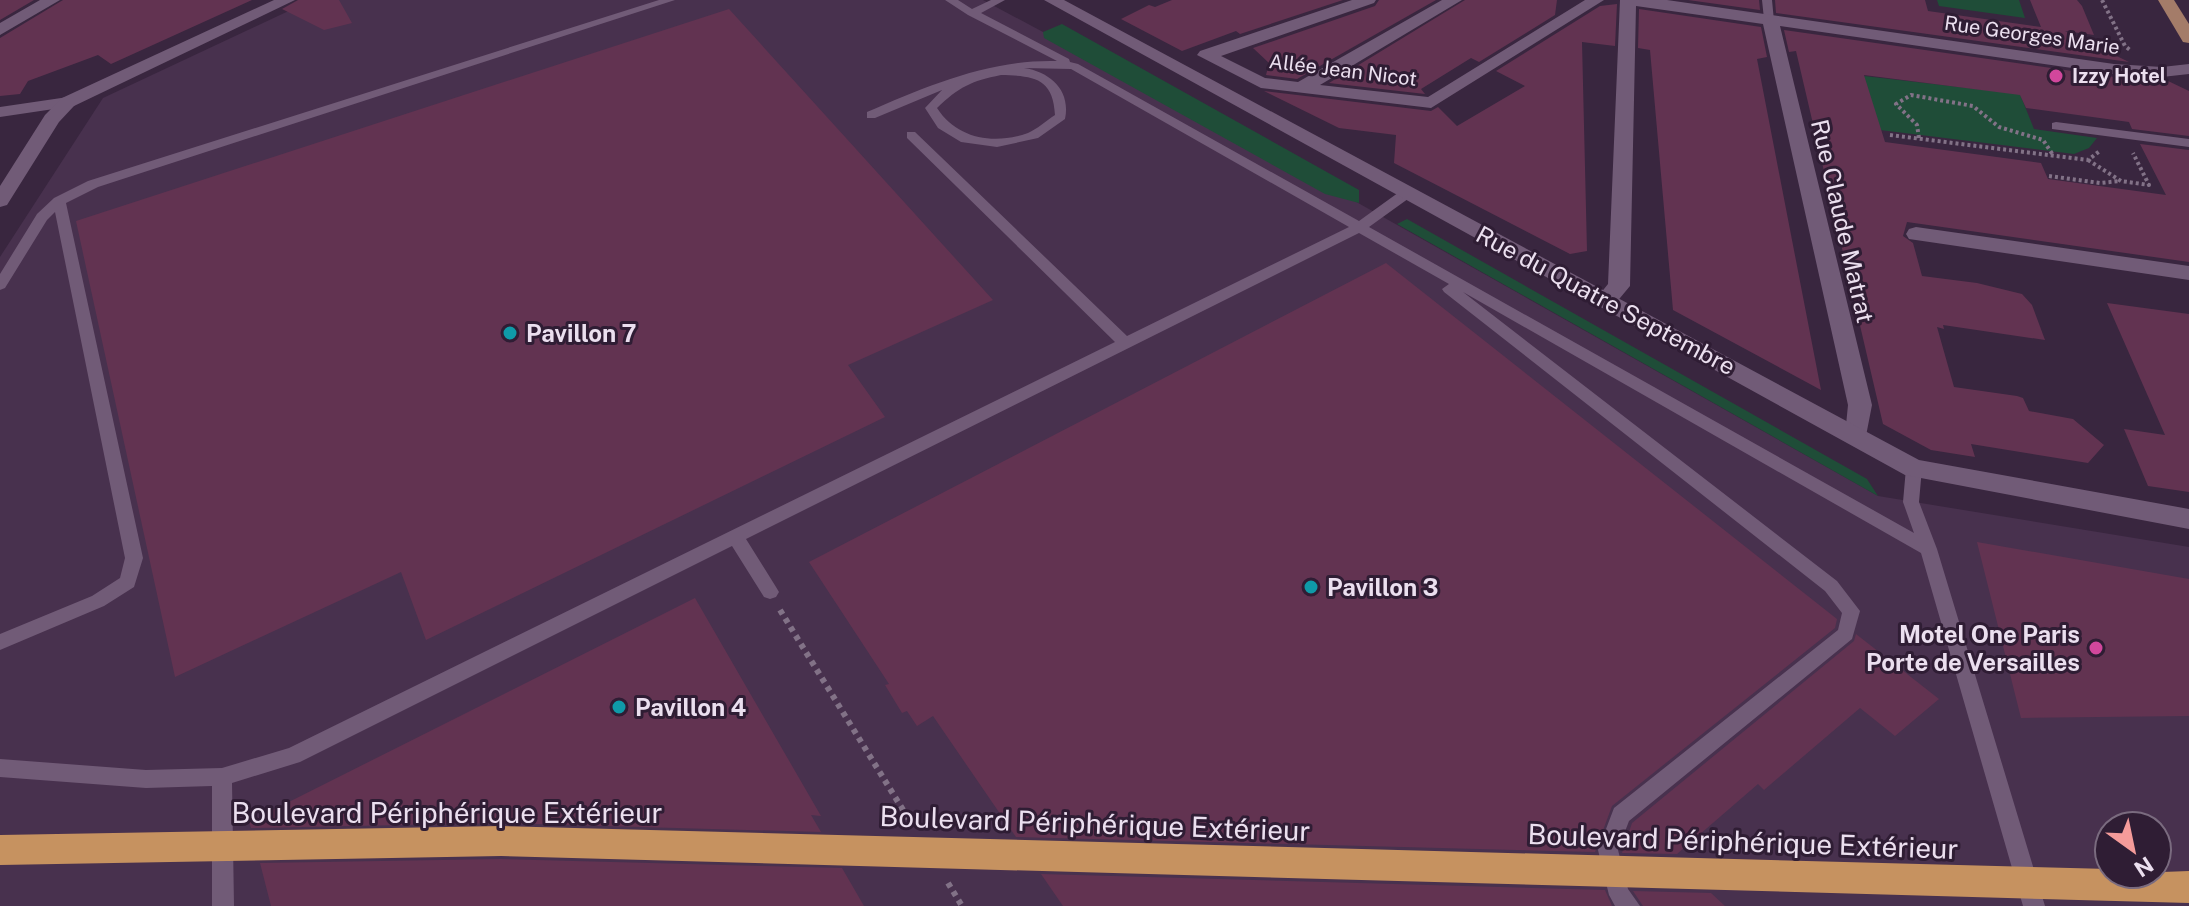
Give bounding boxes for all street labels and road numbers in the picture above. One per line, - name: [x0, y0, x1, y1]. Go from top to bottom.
- street label: Rue Georges Marie: [1943, 11, 2121, 59]
- street label: Allée Jean Nicot: [1268, 49, 1418, 91]
- street label: Rue Claude Matrat: [1806, 117, 1880, 325]
- street label: Rue du Quatre Septembre: [1472, 220, 1740, 380]
- street label: Boulevard Périphérique Extérieur: [231, 796, 663, 829]
- street label: Boulevard Périphérique Extérieur: [879, 799, 1311, 847]
- street label: Boulevard Périphérique Extérieur: [1527, 817, 1959, 865]

